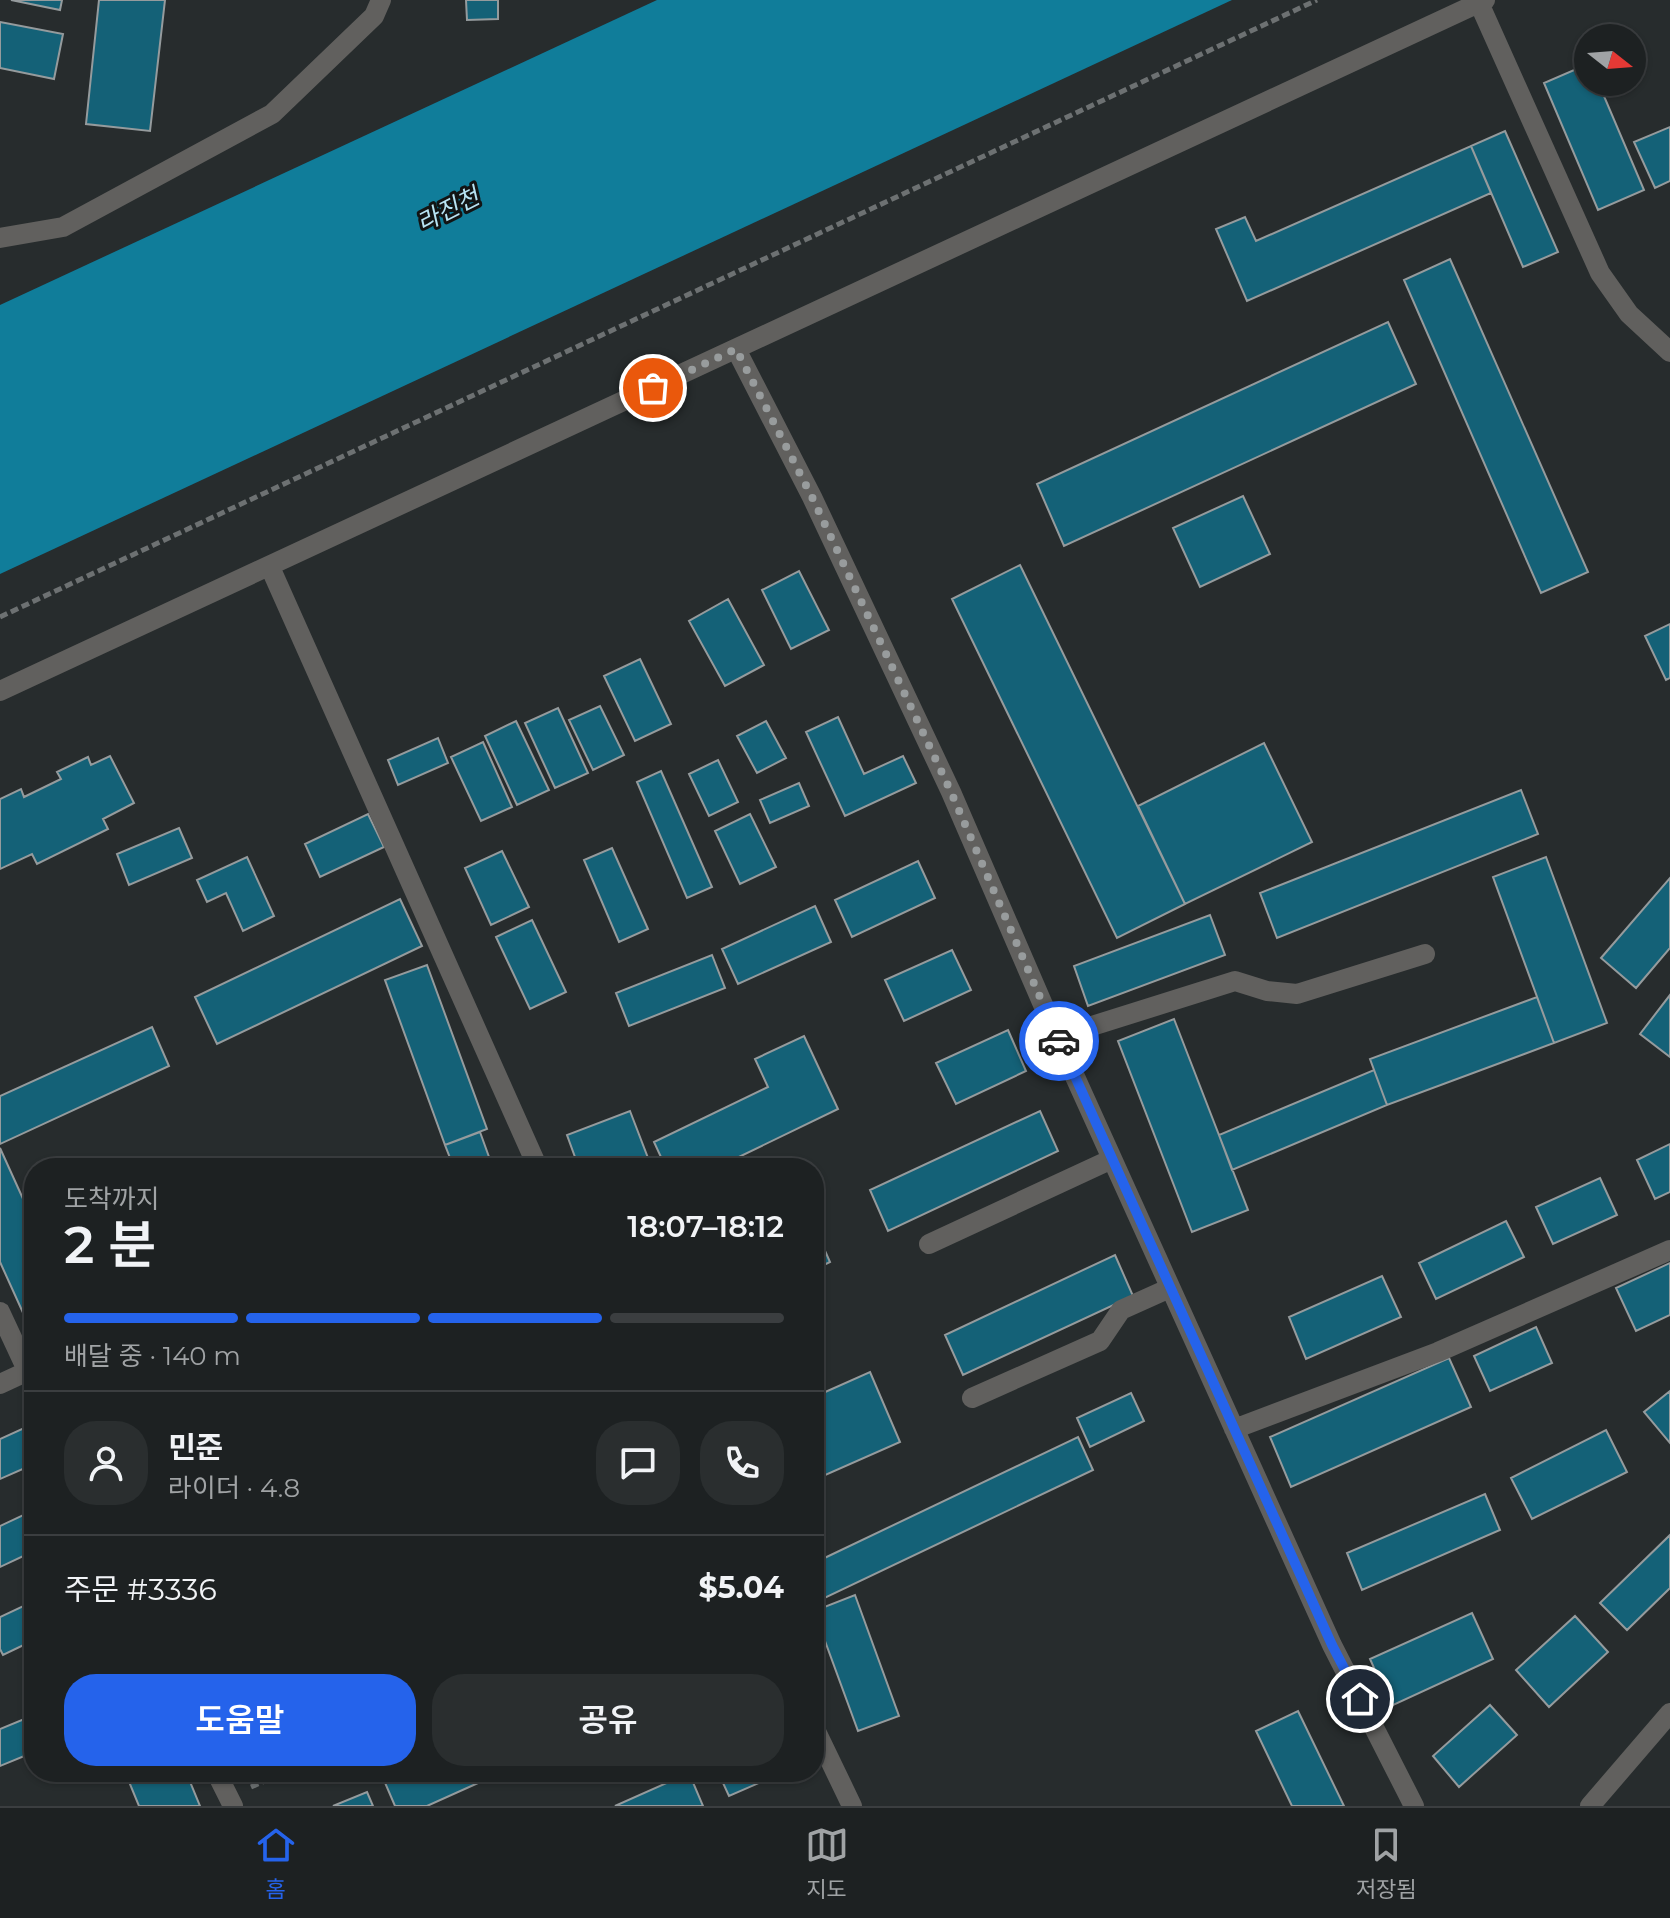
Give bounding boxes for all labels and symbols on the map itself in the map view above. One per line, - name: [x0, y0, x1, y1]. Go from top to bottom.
- north arrow: [1574, 24, 1646, 96]
- water label: 라진천: [412, 180, 486, 238]
- pin: [619, 354, 687, 422]
- courier: [1019, 1001, 1099, 1081]
- pin: [1326, 1665, 1394, 1733]

